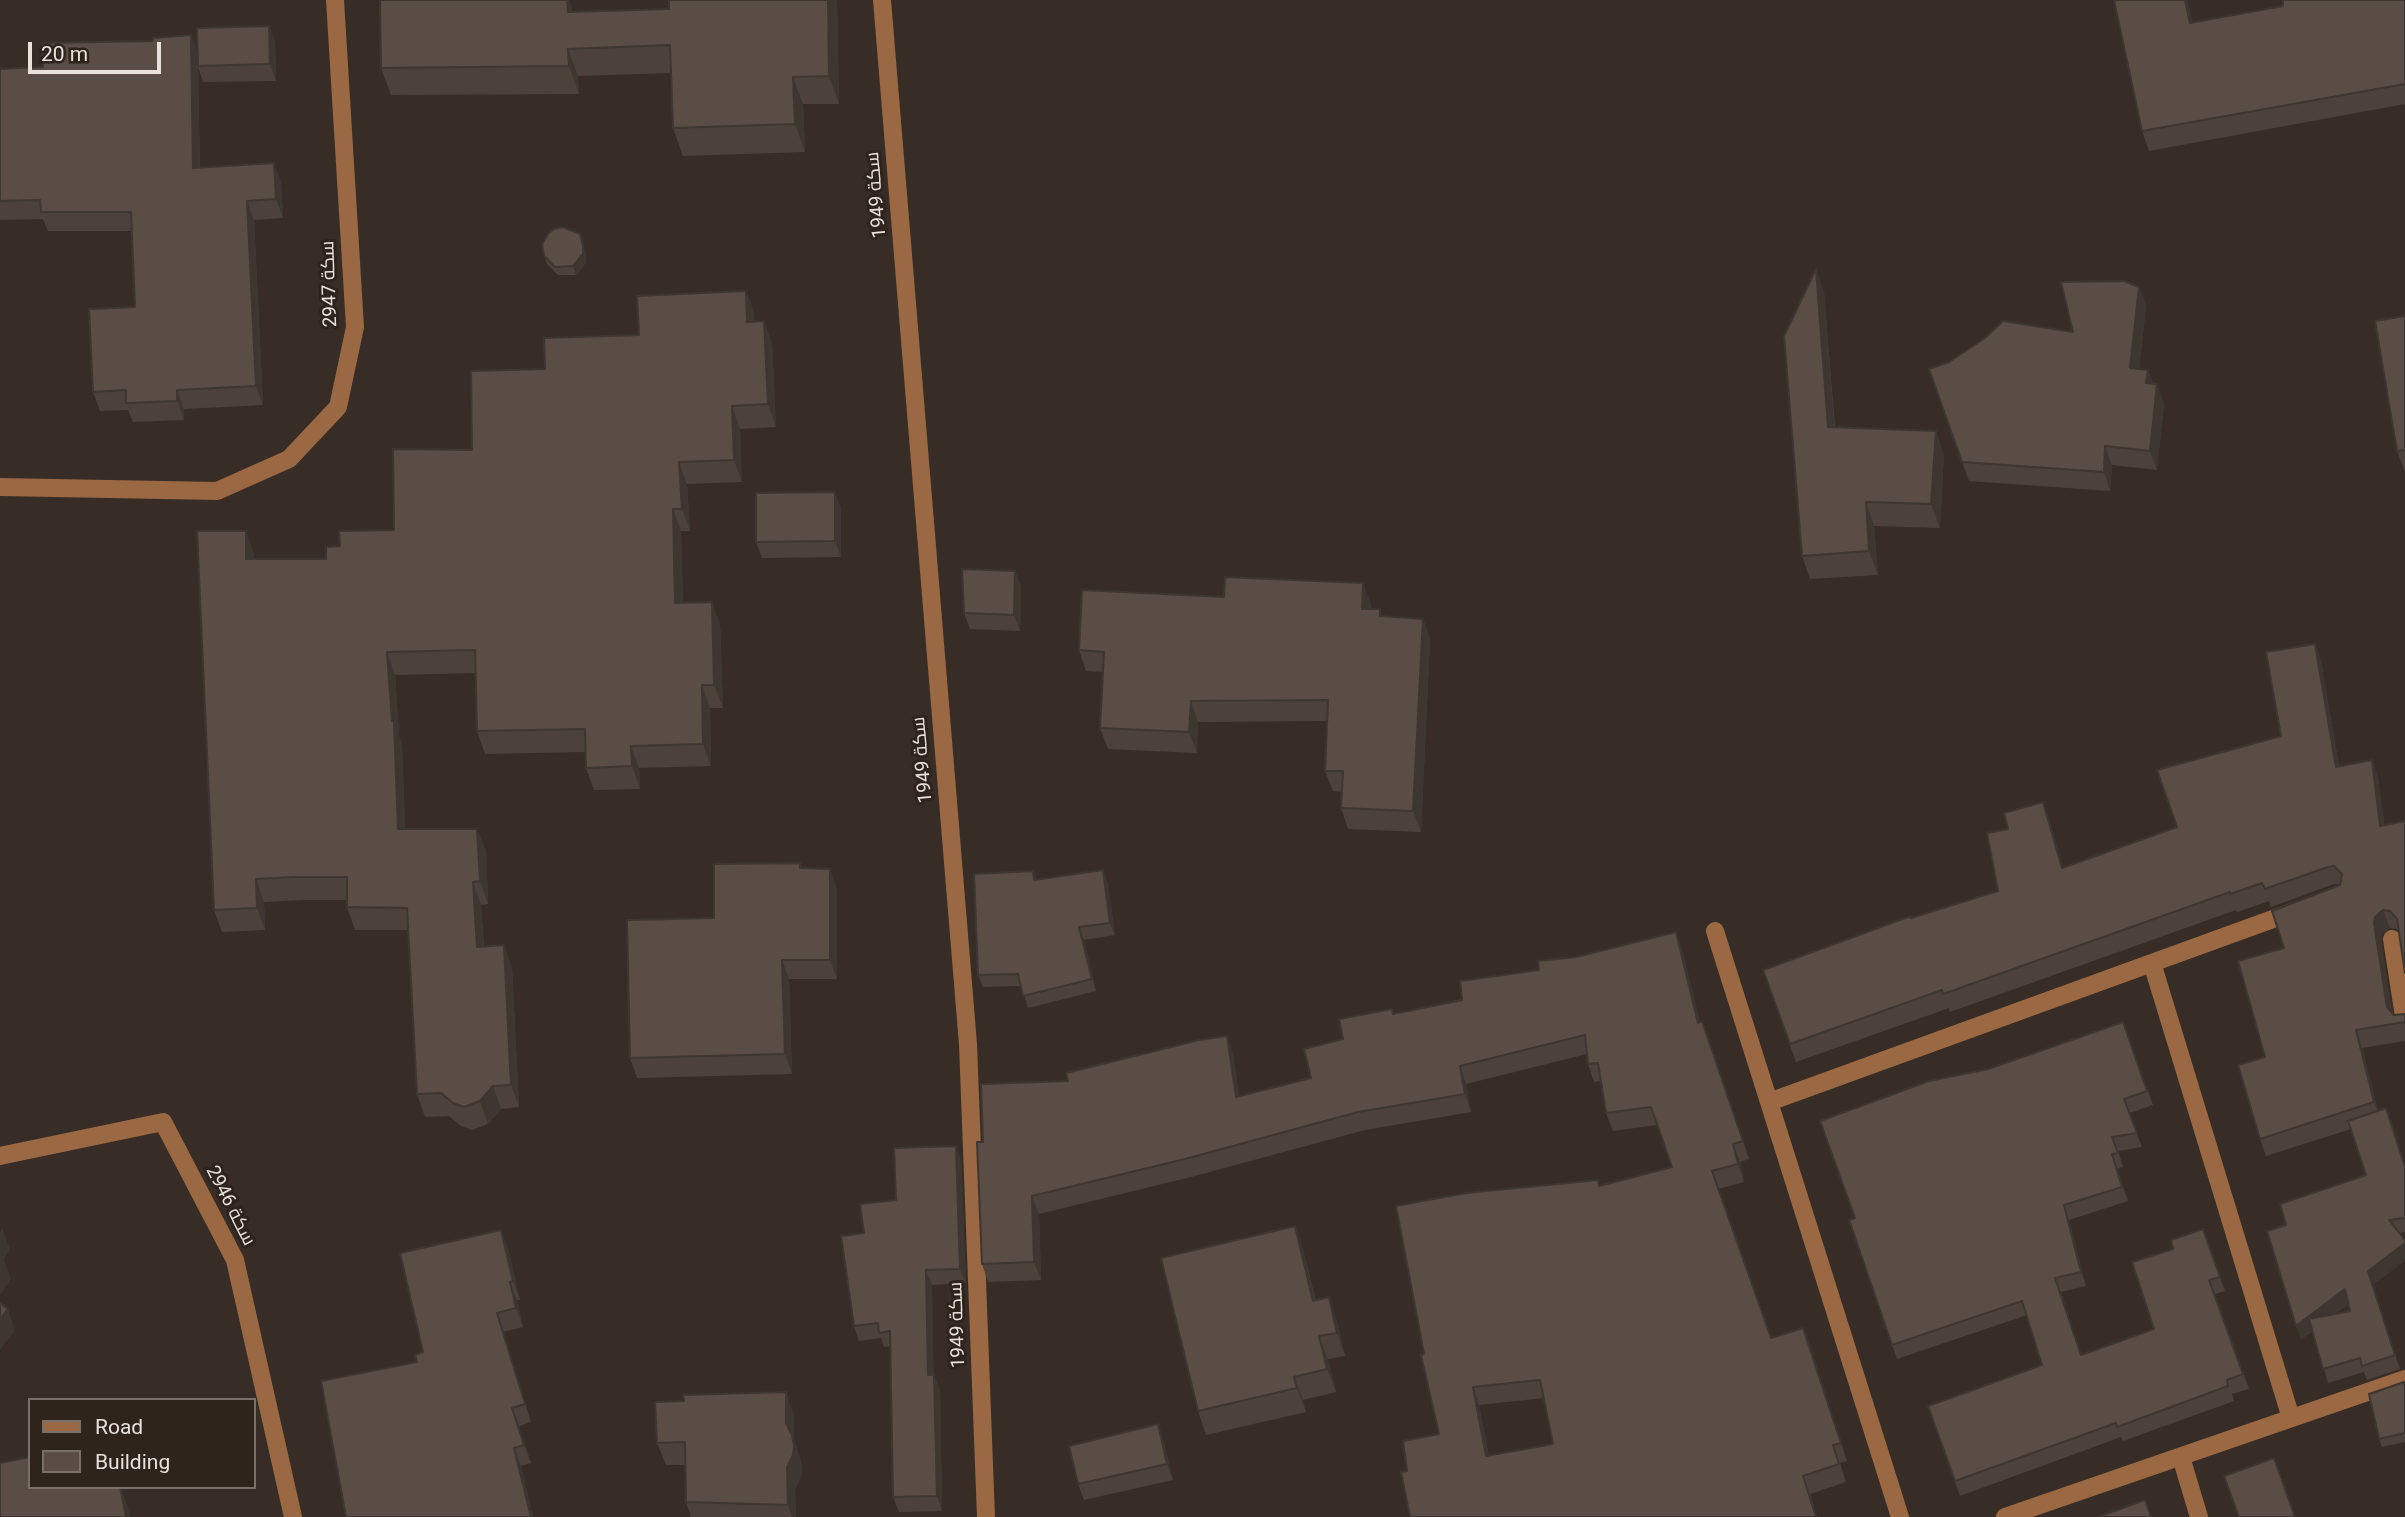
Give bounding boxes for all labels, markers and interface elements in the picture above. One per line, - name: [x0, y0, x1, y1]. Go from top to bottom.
- scale bar: [32, 28, 164, 72]
- text: 20 m: [41, 42, 88, 66]
- street label: سكة 1949: [862, 151, 892, 239]
- street label: سكة 2947: [317, 240, 343, 328]
- street label: سكة 1949: [908, 716, 938, 804]
- street label: سكة 2946: [200, 1162, 260, 1250]
- street label: سكة 1949: [945, 1281, 971, 1369]
- legend: [28, 1398, 256, 1489]
- text: Road: [95, 1415, 143, 1439]
- text: Building: [95, 1450, 170, 1474]

